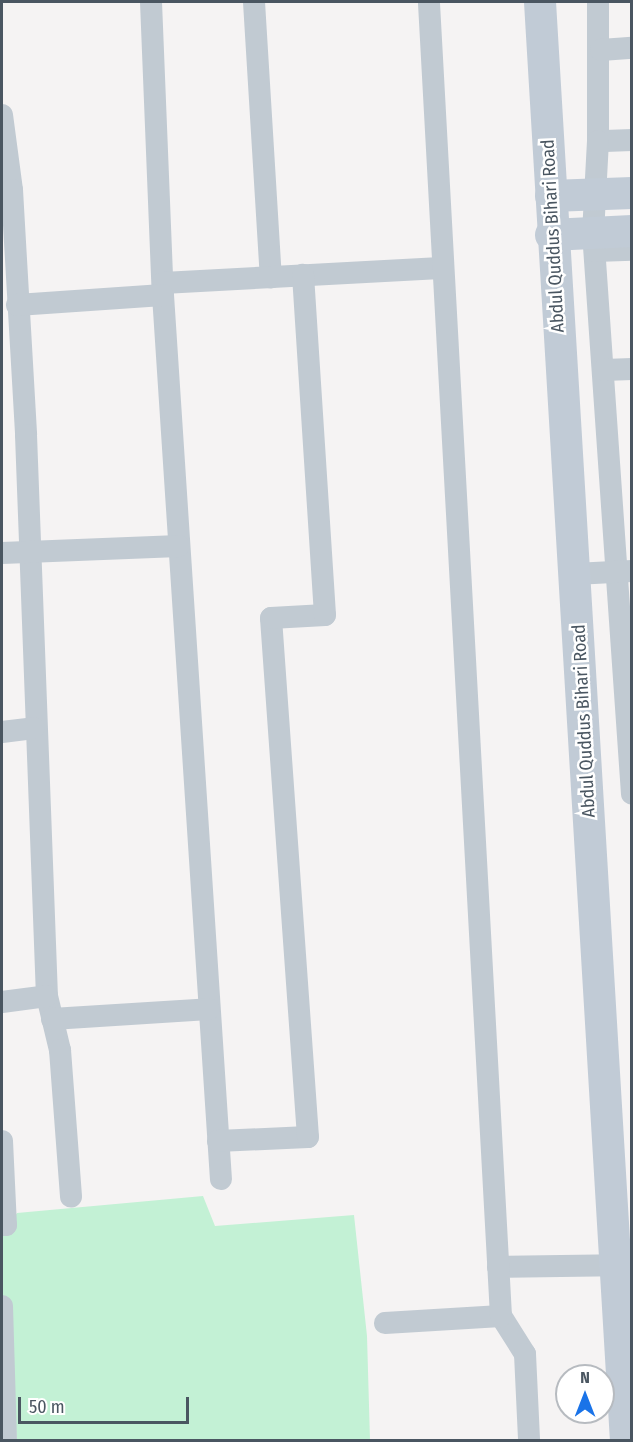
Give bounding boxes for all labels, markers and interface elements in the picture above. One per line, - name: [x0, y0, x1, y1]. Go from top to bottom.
- street label: Abdul Quddus Bihari Road: [537, 139, 569, 333]
- street label: Abdul Quddus Bihari Road: [568, 624, 600, 818]
- north arrow: [555, 1364, 615, 1424]
- text: N: [580, 1368, 590, 1387]
- scale bar: [21, 1385, 192, 1423]
- text: 50 m: [29, 1396, 65, 1418]

